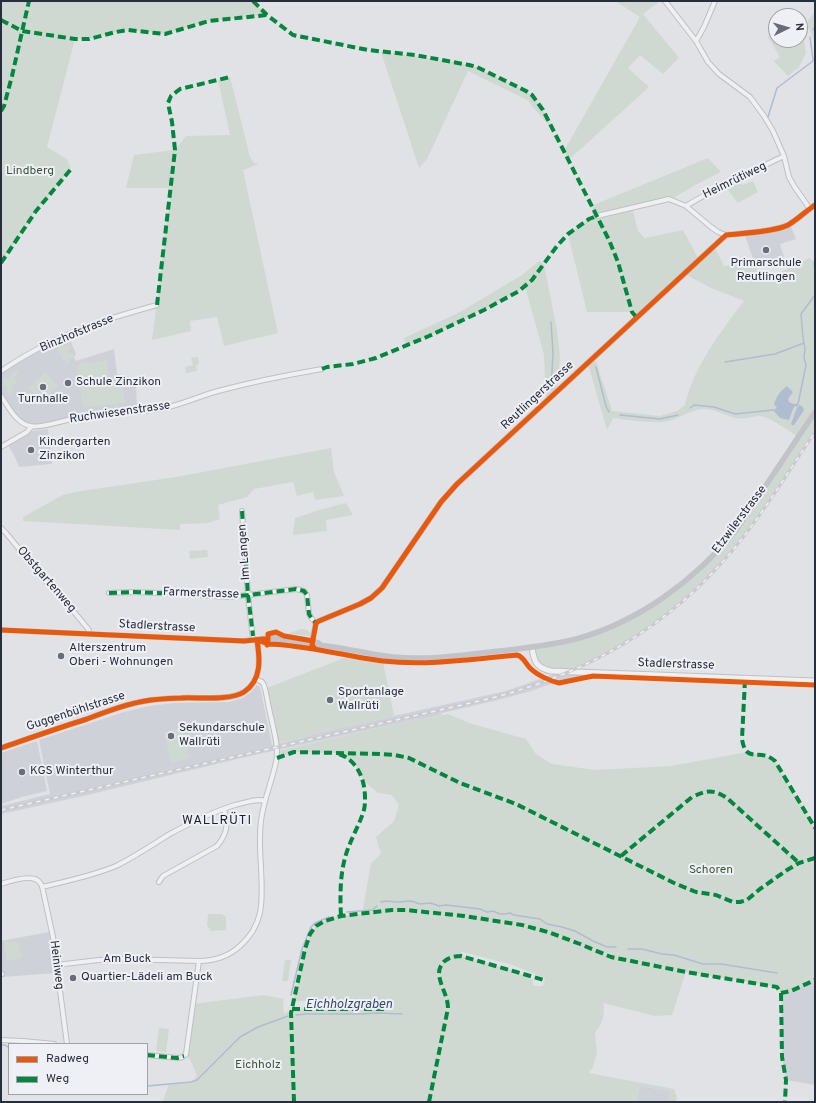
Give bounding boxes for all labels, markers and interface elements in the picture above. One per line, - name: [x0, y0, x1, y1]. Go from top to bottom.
- north arrow: [768, 8, 808, 48]
- text: N: [792, 22, 806, 32]
- street label: Heimrütiweg: [701, 159, 769, 203]
- park label: Lindberg: [6, 165, 54, 179]
- marker: Primarschule Reutlingen: [761, 245, 771, 255]
- place label: Primarschule Reutlingen: [730, 257, 802, 285]
- street label: Binzhofstrasse: [38, 312, 116, 356]
- street label: Reutlingerstrasse: [499, 359, 577, 433]
- place label: Schule Zinzikon: [76, 376, 161, 390]
- marker: Schule Zinzikon: [63, 378, 73, 388]
- marker: Turnhalle: [38, 382, 48, 392]
- place label: Turnhalle: [18, 393, 68, 407]
- street label: Ruchwiesenstrasse: [69, 399, 171, 427]
- place label: Kindergarten Zinzikon: [39, 436, 110, 464]
- marker: Kindergarten Zinzikon: [26, 445, 36, 455]
- street label: Etzwilerstrasse: [710, 483, 770, 557]
- street label: Im Langen: [236, 523, 254, 581]
- street label: Obstgartenweg: [13, 544, 79, 616]
- street label: Farmerstrasse: [163, 585, 239, 603]
- street label: Stadlerstrasse: [118, 618, 196, 636]
- place label: Alterszentrum Oberi - Wohnungen: [69, 642, 173, 670]
- marker: Alterszentrum Oberi - Wohnungen: [56, 651, 66, 661]
- street label: Stadlerstrasse: [637, 656, 715, 674]
- place label: Sportanlage Wallrüti: [338, 686, 404, 714]
- street label: Guggenbühlstrasse: [25, 689, 127, 735]
- marker: Sportanlage Wallrüti: [325, 695, 335, 705]
- place label: Sekundarschule Wallrüti: [179, 722, 265, 750]
- marker: Sekundarschule Wallrüti: [166, 731, 176, 741]
- place label: KGS Winterthur: [30, 765, 114, 779]
- marker: KGS Winterthur: [17, 767, 27, 777]
- district label: WALLRÜTI: [182, 813, 252, 829]
- park label: Schoren: [689, 864, 733, 878]
- street label: Heiniweg: [46, 939, 66, 991]
- street label: Am Buck: [103, 953, 151, 967]
- place label: Quartier-Lädeli am Buck: [81, 971, 213, 985]
- marker: Quartier-Lädeli am Buck: [68, 973, 78, 983]
- water label: Eichholzgraben: [306, 997, 392, 1013]
- legend: [8, 1043, 148, 1095]
- text: Radweg: [46, 1051, 89, 1067]
- park label: Eichholz: [235, 1059, 281, 1073]
- text: Weg: [46, 1071, 69, 1087]

